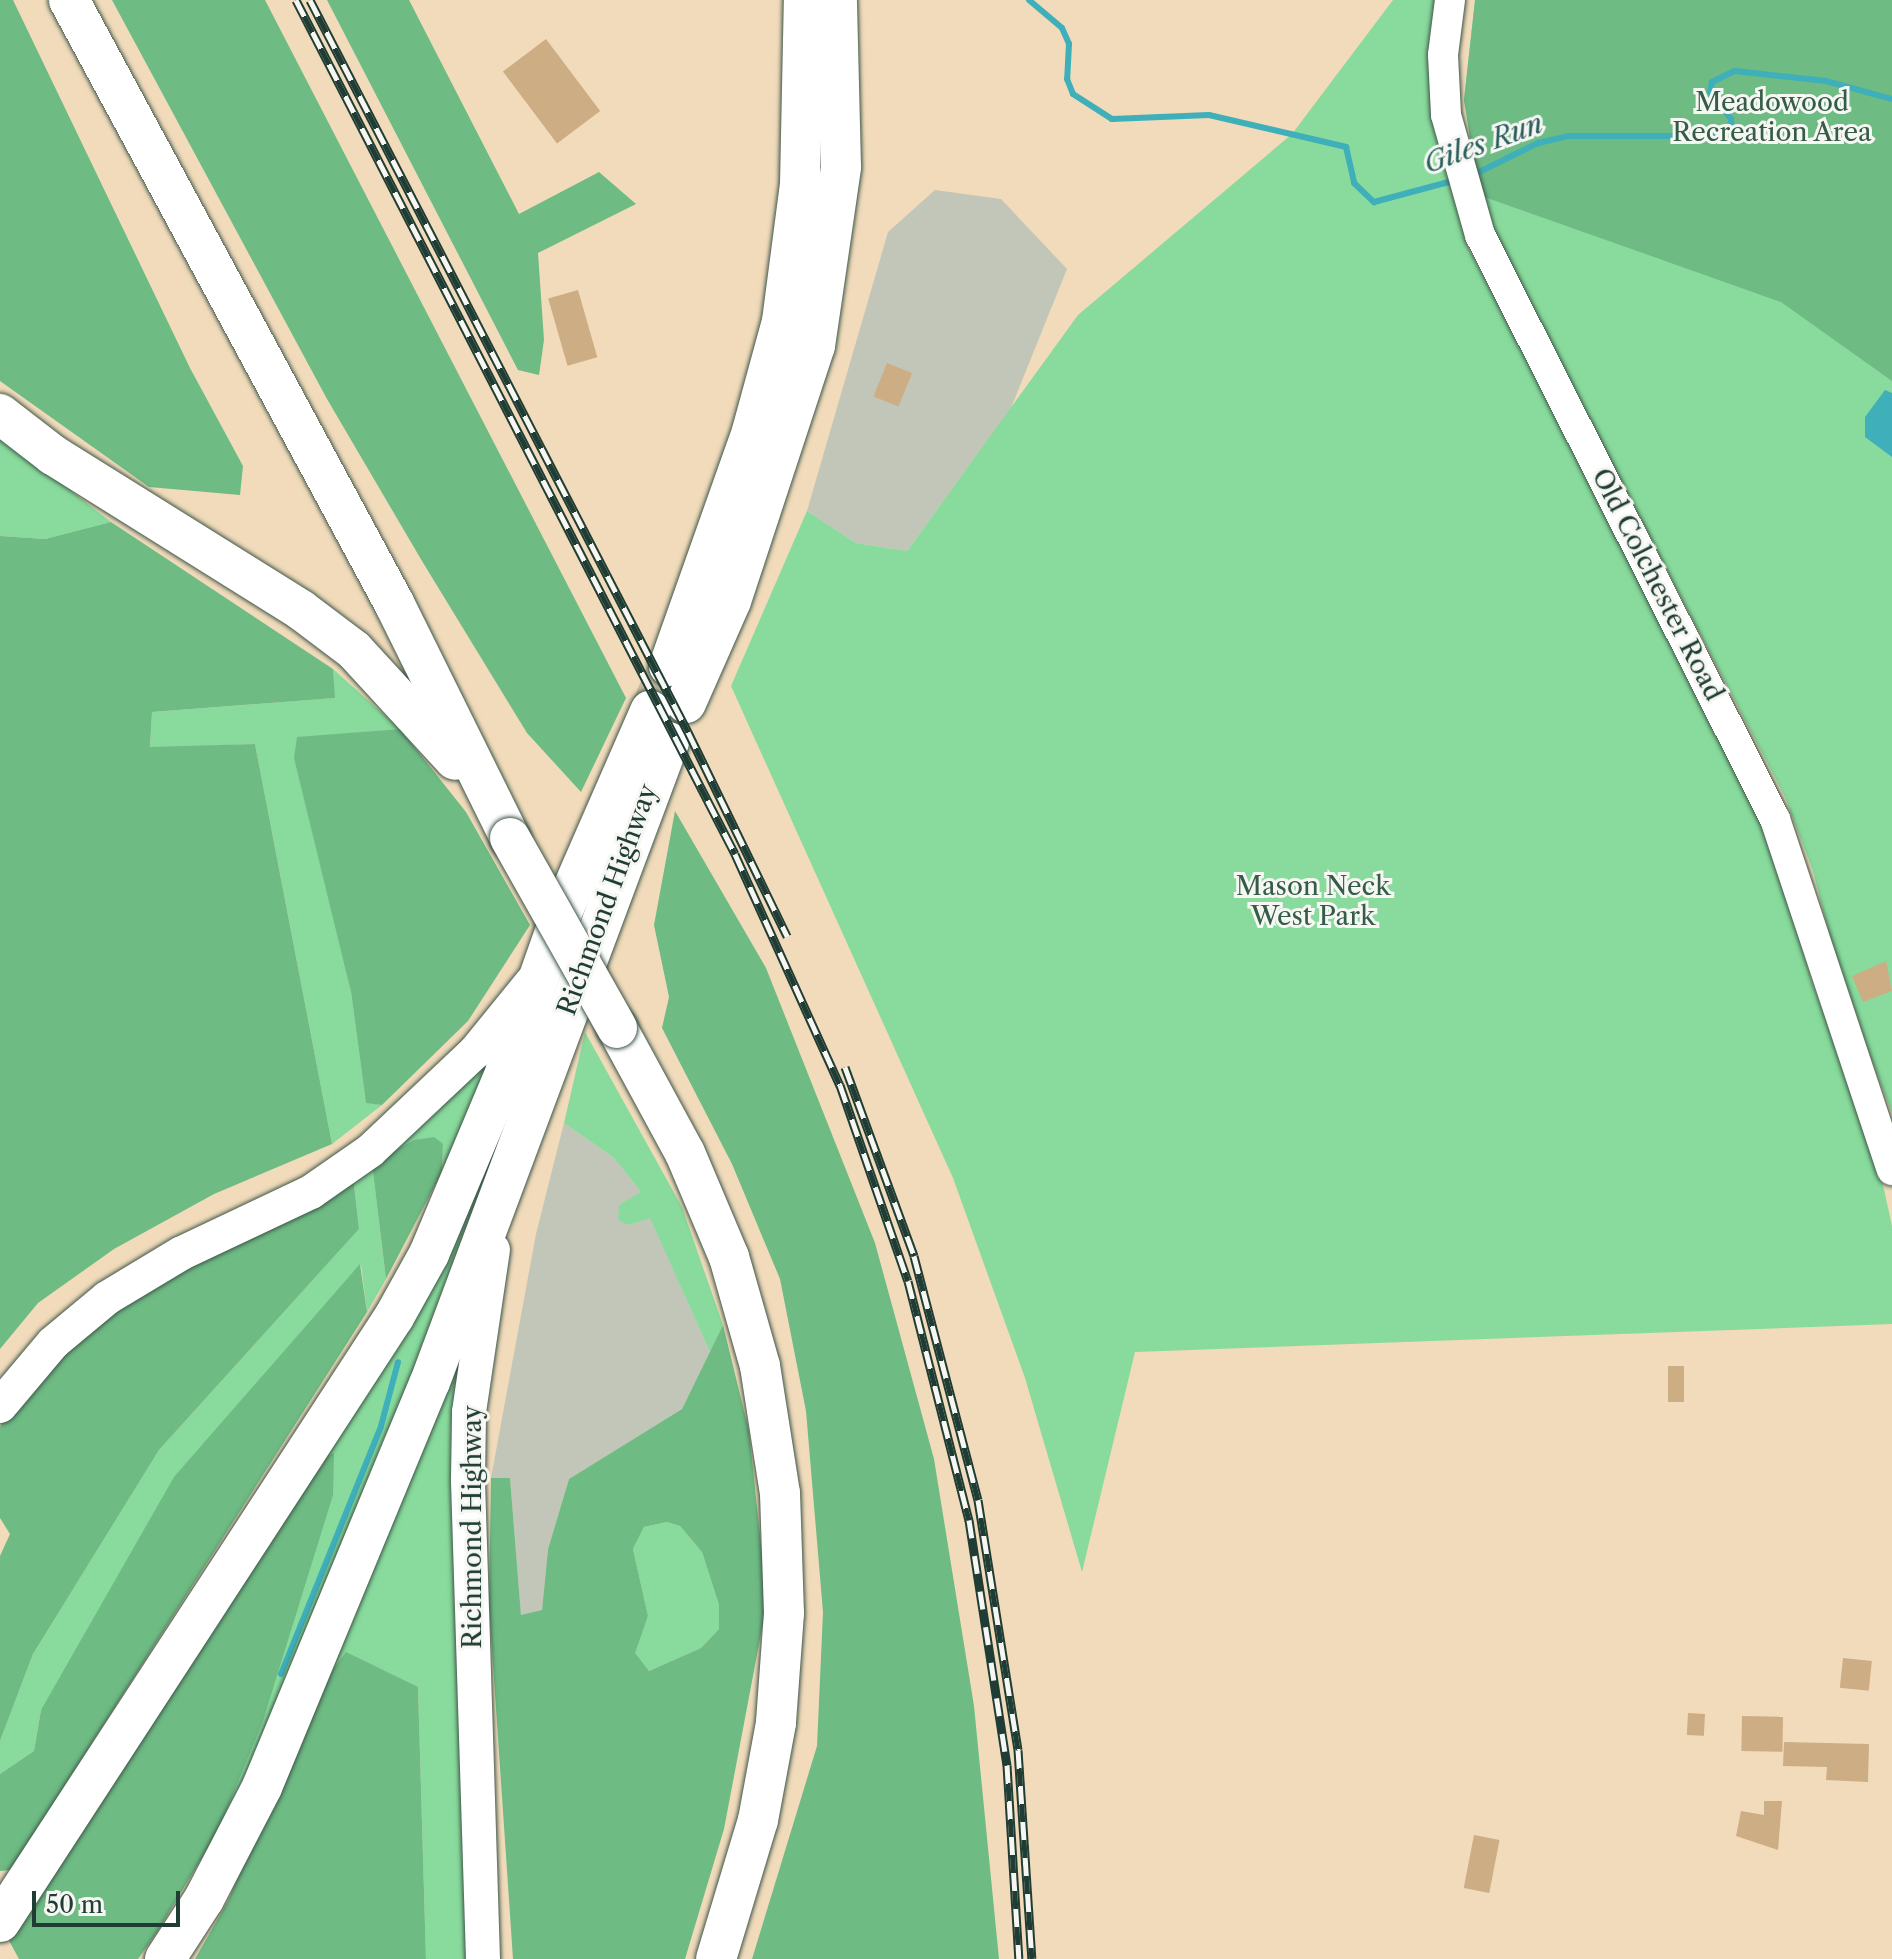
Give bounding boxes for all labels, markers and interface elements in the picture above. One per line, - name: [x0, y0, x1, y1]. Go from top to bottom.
- park label: Meadowood Recreation Area: [1672, 87, 1872, 148]
- water label: Giles Run: [1419, 106, 1547, 180]
- street label: Old Colchester Road: [1585, 463, 1729, 707]
- street label: Richmond Highway: [552, 780, 664, 1020]
- park label: Mason Neck West Park: [1236, 871, 1390, 932]
- street label: Richmond Highway: [457, 1405, 489, 1649]
- scale bar: [36, 1875, 184, 1925]
- text: 50 m: [46, 1890, 103, 1919]

